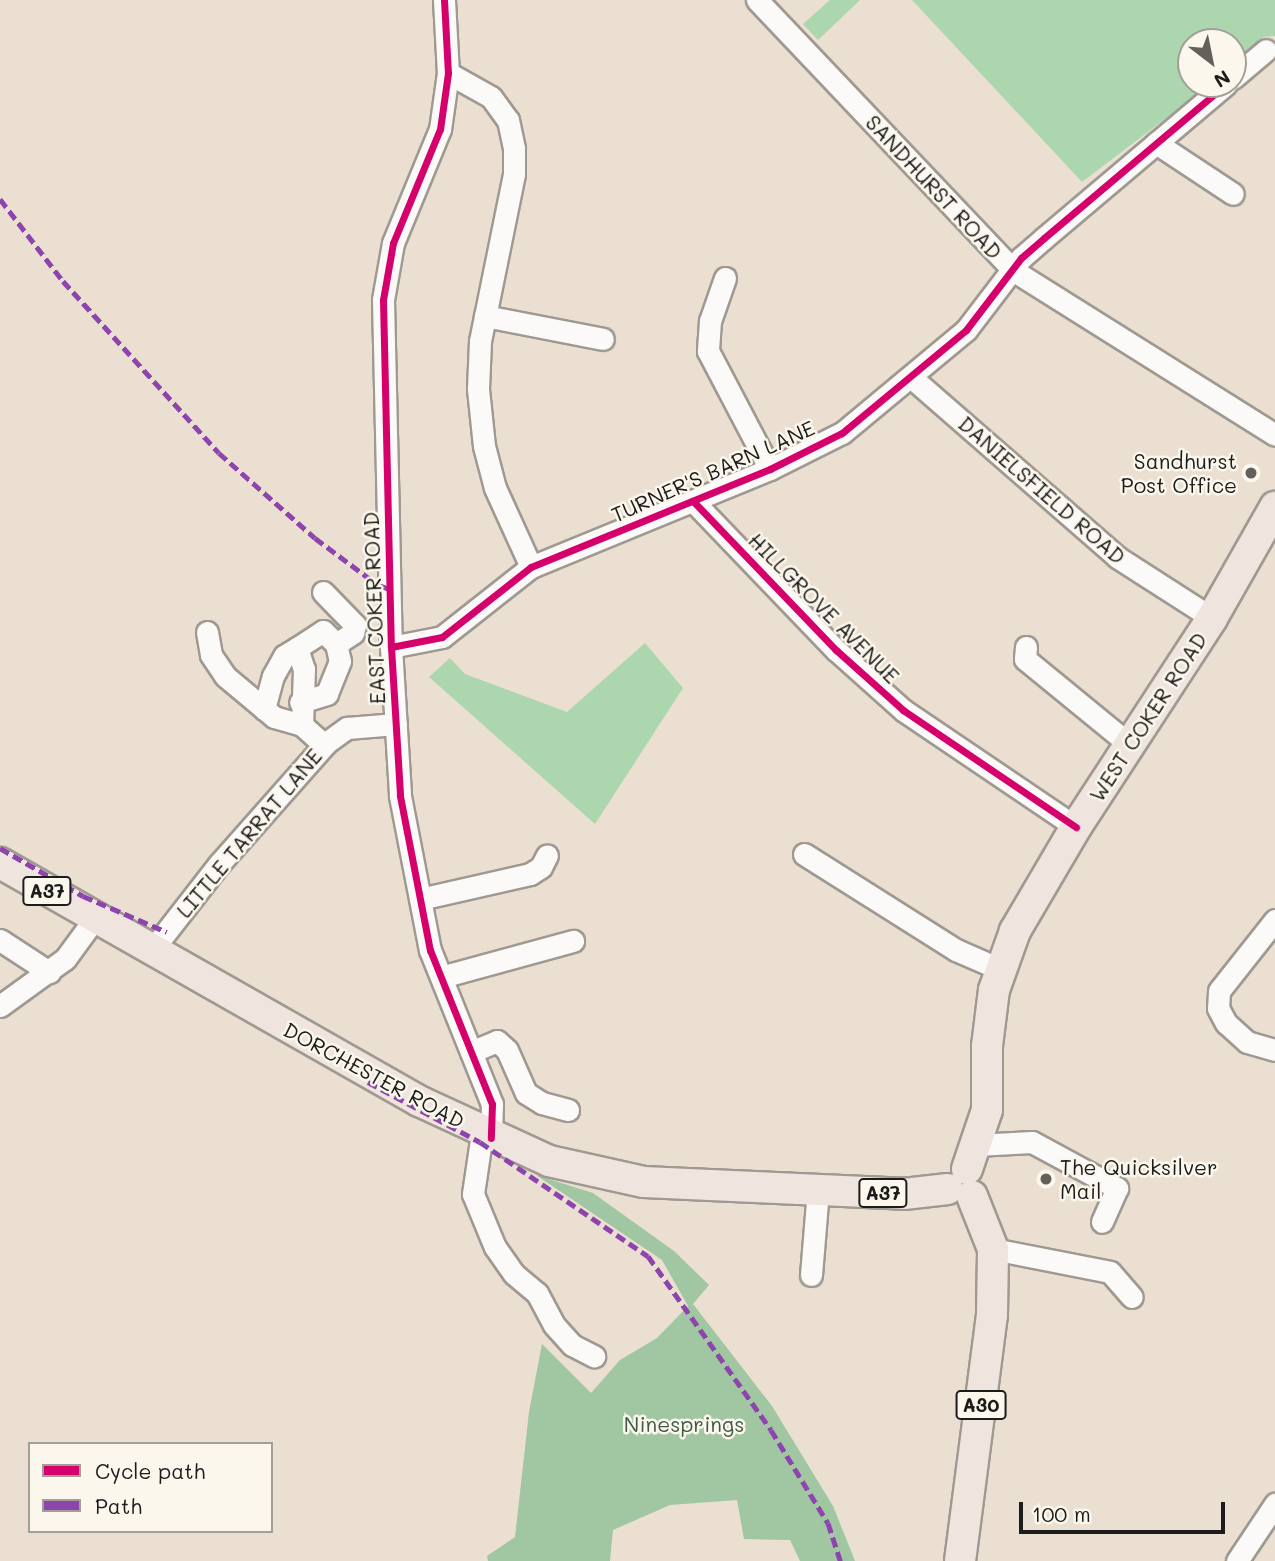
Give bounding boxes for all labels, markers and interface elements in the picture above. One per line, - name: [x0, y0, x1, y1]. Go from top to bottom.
- north arrow: [1177, 28, 1247, 98]
- text: N: [1210, 65, 1235, 94]
- street label: SANDHURST ROAD: [861, 110, 1007, 264]
- street label: DANIELSFIELD ROAD: [953, 411, 1131, 569]
- street label: TURNER'S BARN LANE: [608, 415, 818, 527]
- place label: Sandhurst Post Office: [1121, 448, 1237, 498]
- marker: Sandhurst Post Office: [1243, 465, 1259, 481]
- street label: EAST COKER ROAD: [358, 511, 390, 705]
- street label: HILLGROVE AVENUE: [743, 527, 905, 689]
- street label: WEST COKER ROAD: [1084, 628, 1212, 806]
- street label: LITTLE TARRAT LANE: [171, 743, 327, 923]
- road number: A37: [21, 876, 73, 906]
- street label: DORCHESTER ROAD: [279, 1017, 469, 1133]
- place label: The Quicksilver Mail: [1060, 1154, 1218, 1204]
- marker: The Quicksilver Mail: [1038, 1171, 1054, 1187]
- road number: A37: [857, 1177, 909, 1208]
- road number: A30: [955, 1390, 1007, 1420]
- park label: Ninesprings: [624, 1411, 744, 1437]
- legend: [28, 1442, 273, 1533]
- text: Cycle path: [95, 1457, 205, 1484]
- scale bar: [1023, 1488, 1230, 1532]
- text: Path: [95, 1492, 142, 1519]
- text: 100 m: [1032, 1500, 1091, 1527]

